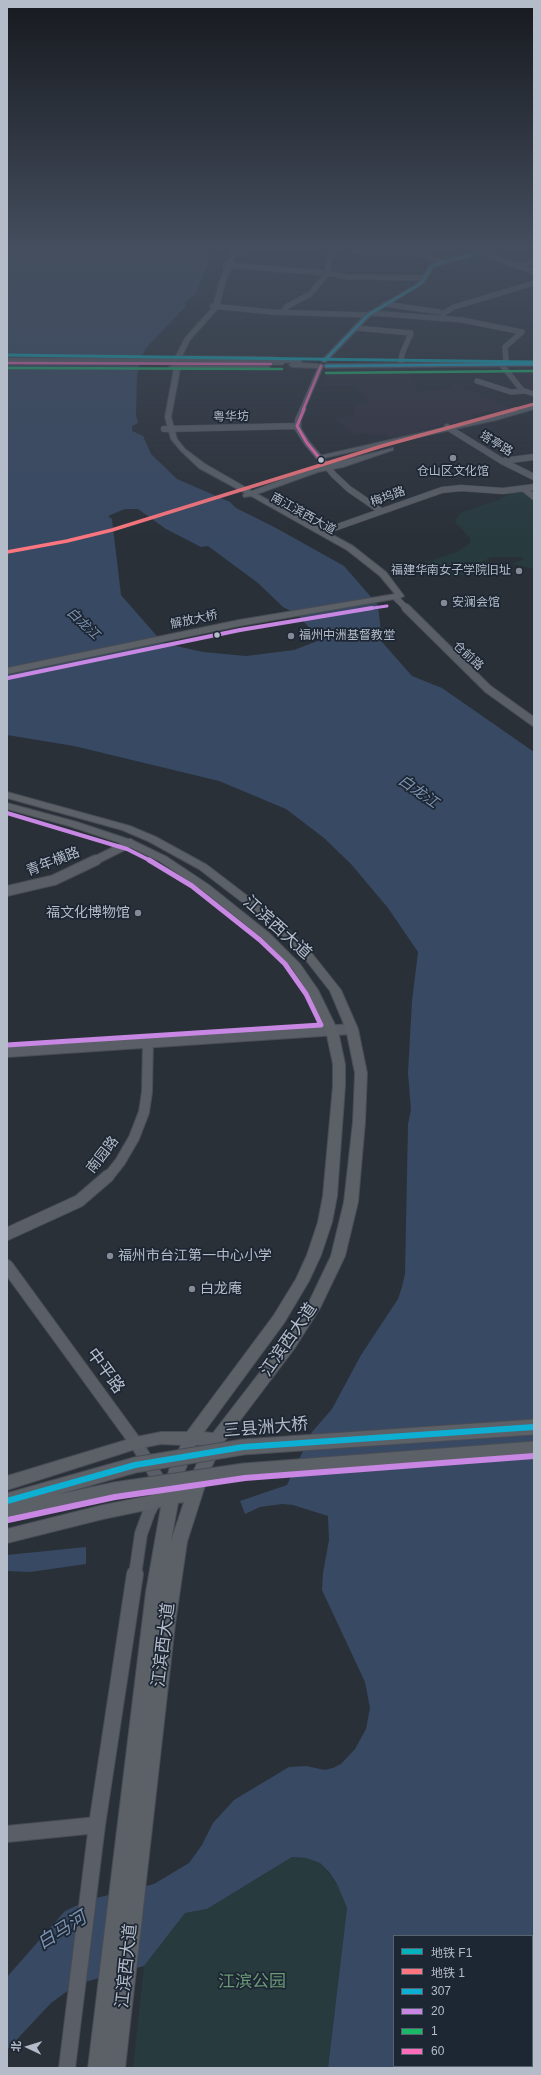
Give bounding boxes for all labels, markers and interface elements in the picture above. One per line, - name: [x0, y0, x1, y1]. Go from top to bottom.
- street label: 粤华坊: [213, 409, 249, 425]
- street label: 塔亭路: [477, 429, 515, 459]
- marker: 仓山区文化馆: [448, 453, 458, 463]
- unlabelled marker: [316, 455, 326, 465]
- place label: 仓山区文化馆: [417, 465, 489, 479]
- street label: 梅坞路: [369, 484, 407, 510]
- street label: 南江滨西大道: [268, 490, 338, 538]
- place label: 福建华南女子学院旧址: [391, 564, 511, 578]
- marker: 福建华南女子学院旧址: [514, 566, 524, 576]
- place label: 安澜会馆: [452, 596, 500, 610]
- marker: 安澜会馆: [439, 598, 449, 608]
- water label: 白龙江: [63, 605, 103, 643]
- street label: 解放大桥: [169, 608, 219, 632]
- place label: 福州中洲基督教堂: [299, 629, 395, 643]
- unlabelled marker: [212, 630, 222, 640]
- marker: 福州中洲基督教堂: [286, 631, 296, 641]
- street label: 仓前路: [450, 638, 486, 674]
- water label: 白龙江: [394, 772, 442, 812]
- street label: 青年横路: [24, 844, 82, 880]
- street label: 江滨西大道: [239, 892, 315, 964]
- place label: 福文化博物馆: [46, 905, 130, 921]
- marker: 福文化博物馆: [133, 908, 143, 918]
- street label: 南园路: [83, 1133, 123, 1177]
- place label: 福州市台江第一中心小学: [118, 1248, 272, 1264]
- marker: 福州市台江第一中心小学: [105, 1251, 115, 1261]
- place label: 白龙庵: [200, 1281, 242, 1297]
- marker: 白龙庵: [187, 1284, 197, 1294]
- street label: 江滨西大道: [256, 1299, 322, 1381]
- street label: 中平路: [82, 1344, 128, 1398]
- street label: 三县洲大桥: [223, 1414, 309, 1442]
- street label: 江滨西大道: [149, 1602, 179, 1688]
- water label: 白马河: [33, 1908, 91, 1954]
- street label: 江滨西大道: [112, 1923, 142, 2009]
- legend: [393, 1935, 533, 2067]
- text: 地铁 F1: [431, 1946, 472, 1960]
- text: 地铁 1: [431, 1966, 465, 1980]
- park label: 江滨公园: [218, 1972, 286, 1992]
- text: 307: [431, 1984, 451, 1998]
- text: 20: [431, 2004, 444, 2018]
- text: 1: [431, 2024, 438, 2038]
- north arrow: [8, 2027, 48, 2067]
- text: 北: [10, 2040, 22, 2052]
- text: 60: [431, 2044, 444, 2058]

